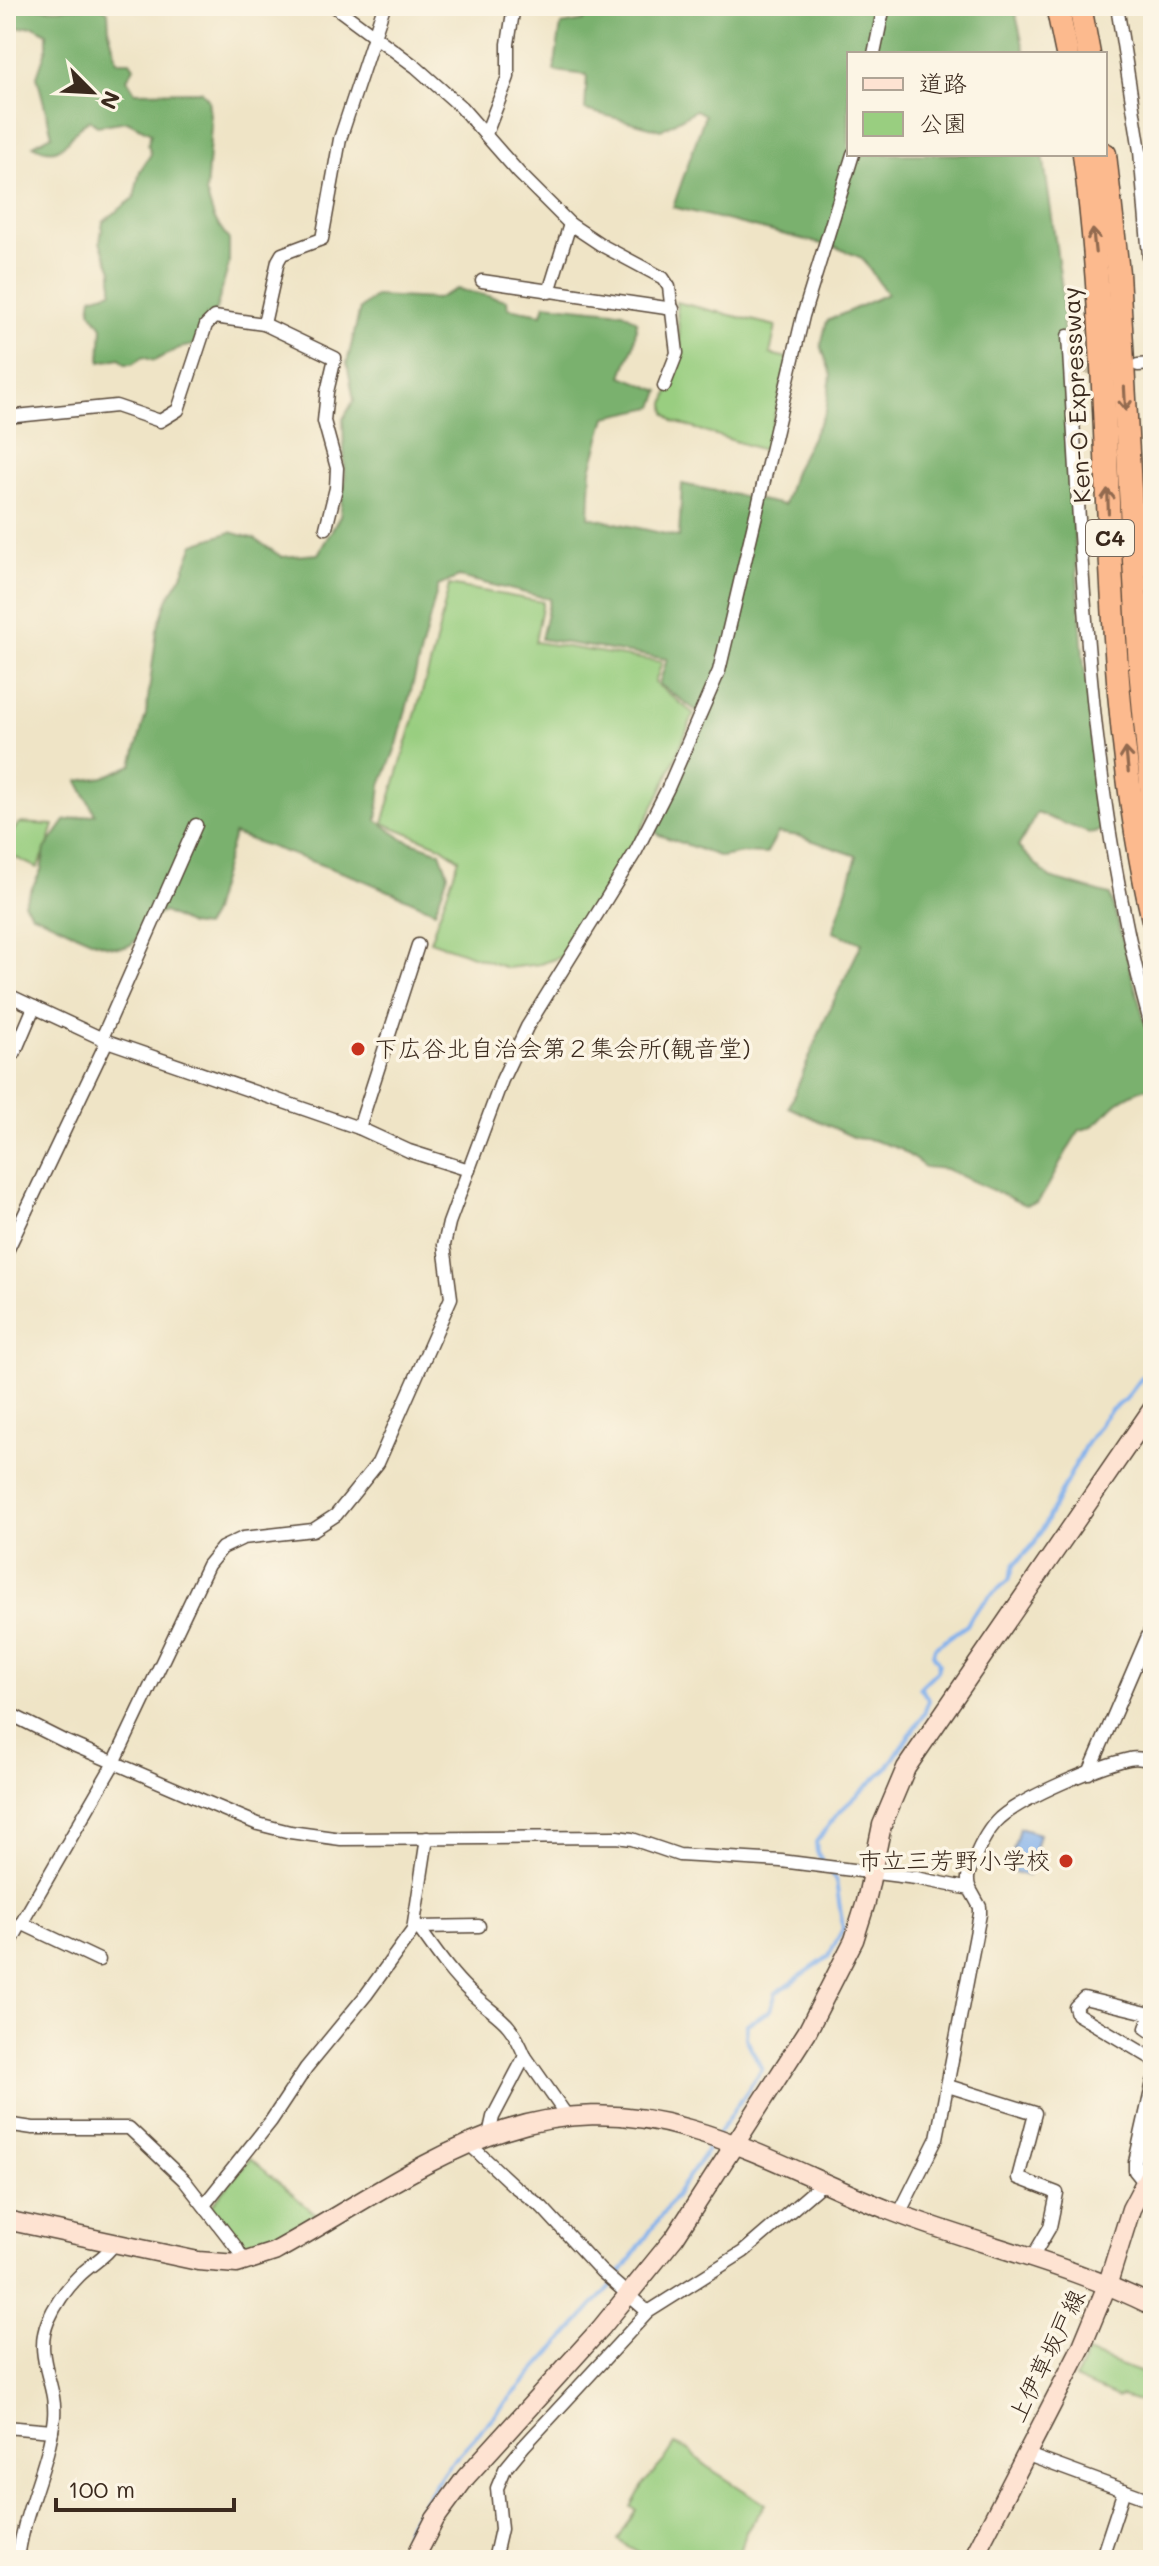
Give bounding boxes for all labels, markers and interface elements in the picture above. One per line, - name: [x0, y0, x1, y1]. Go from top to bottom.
- north arrow: [52, 52, 132, 132]
- legend: [847, 52, 1107, 156]
- text: 道路: [919, 67, 967, 98]
- text: N: [94, 87, 127, 114]
- text: 公園: [919, 107, 967, 138]
- one-way arrow: [1086, 228, 1101, 255]
- street label: Ken-O Expressway: [1054, 286, 1097, 504]
- one-way arrow: [1118, 385, 1133, 412]
- one-way arrow: [1101, 488, 1116, 515]
- road number: C4: [1086, 520, 1134, 556]
- one-way arrow: [1120, 747, 1135, 774]
- place label: 下広谷北自治会第２集会所(観音堂): [374, 1032, 750, 1063]
- marker: 下広谷北自治会第２集会所(観音堂): [349, 1040, 367, 1058]
- place label: 市立三芳野小学校: [858, 1844, 1050, 1875]
- marker: 市立三芳野小学校: [1057, 1852, 1075, 1870]
- street label: 上伊草坂戸線: [1000, 2284, 1091, 2427]
- scale bar: [56, 2462, 234, 2512]
- text: 100 m: [68, 2473, 135, 2504]

